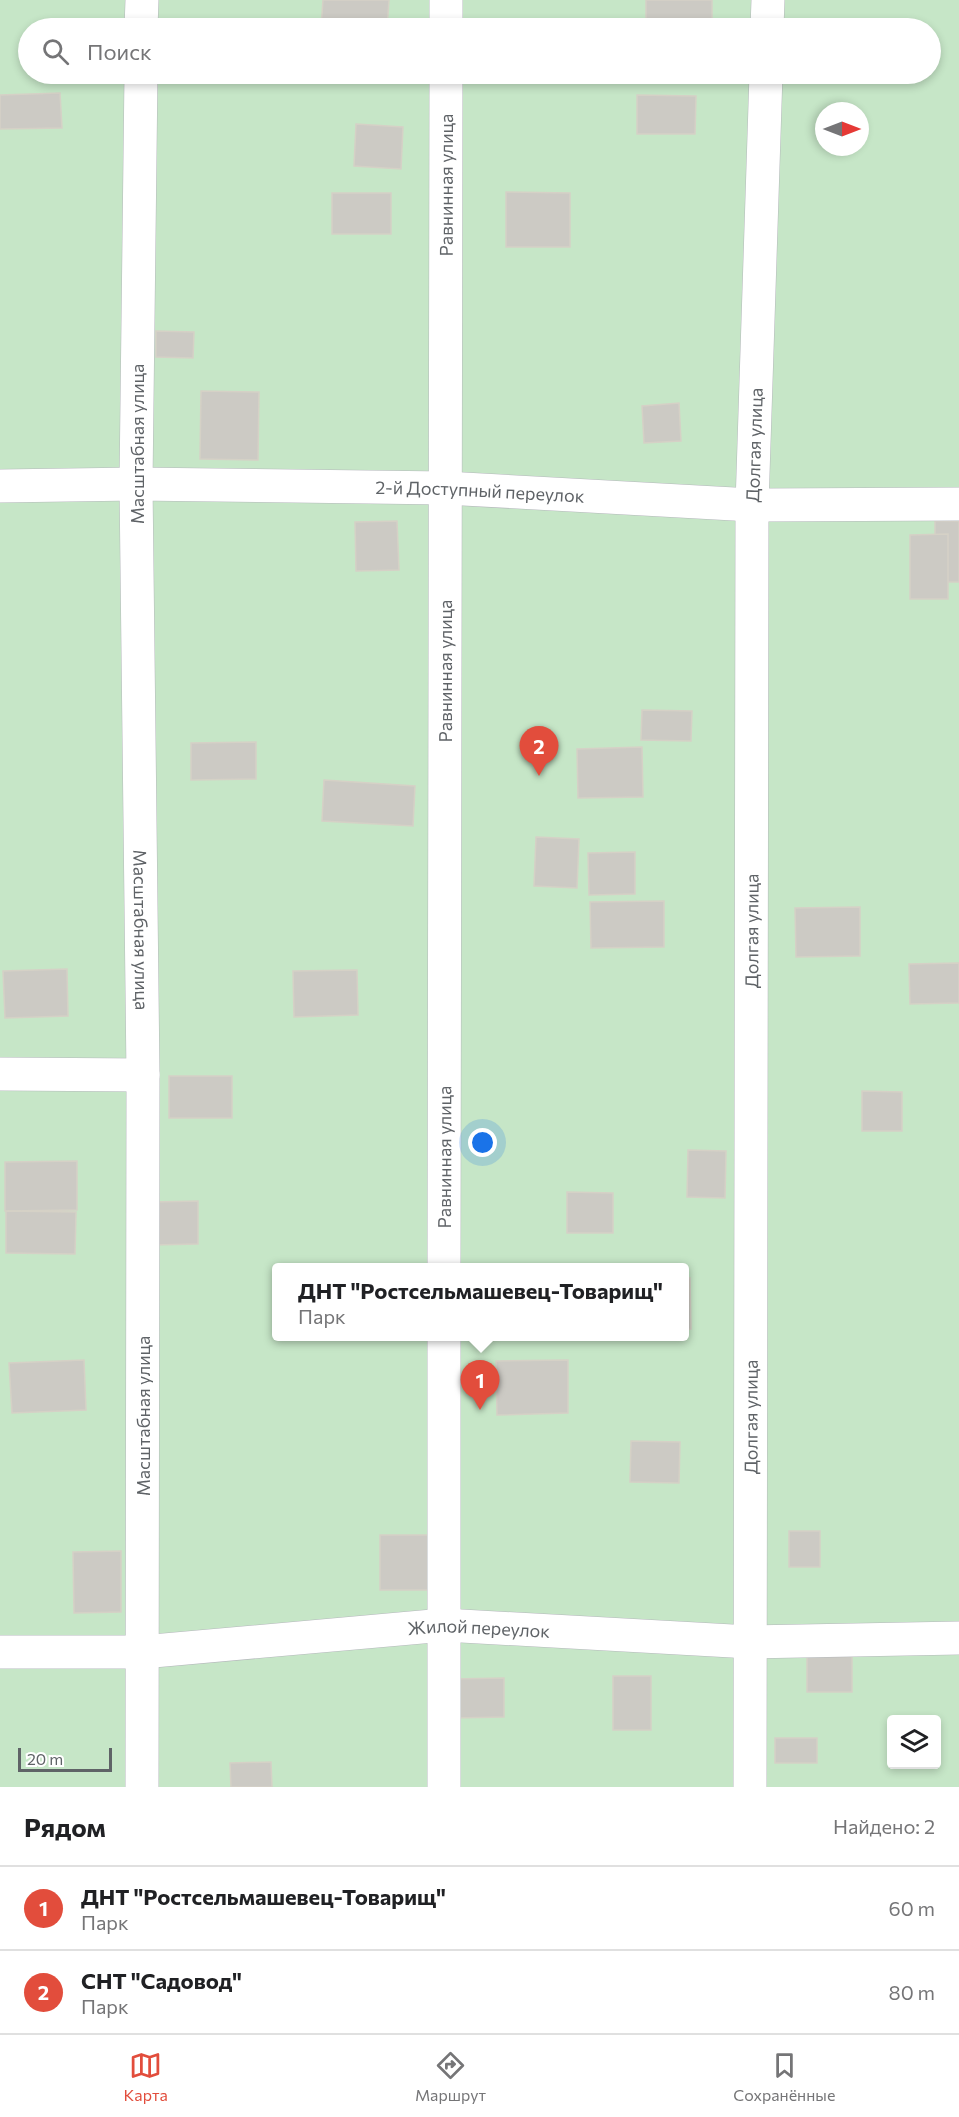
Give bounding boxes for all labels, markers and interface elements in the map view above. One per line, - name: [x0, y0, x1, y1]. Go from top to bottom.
- search box: [18, 18, 941, 84]
- icon: search: [39, 35, 72, 68]
- text: Поиск: [87, 38, 152, 65]
- north arrow: [815, 102, 869, 156]
- street label: Равнинная улица: [435, 114, 457, 256]
- street label: Масштабная улица: [126, 364, 148, 524]
- street label: Долгая улица: [741, 387, 767, 503]
- street label: 2-й Доступный переулок: [375, 476, 585, 507]
- street label: Равнинная улица: [434, 600, 456, 742]
- pin: 2: [520, 726, 558, 776]
- street label: Масштабная улица: [129, 849, 153, 1010]
- street label: Долгая улица: [740, 874, 762, 988]
- street label: Равнинная улица: [433, 1086, 455, 1228]
- your location: [468, 1128, 497, 1157]
- popup: [272, 1263, 689, 1341]
- text: ДНТ "Ростсельмашевец-Товарищ": [298, 1277, 663, 1304]
- text: Парк: [298, 1304, 346, 1328]
- street label: Масштабная улица: [132, 1336, 154, 1496]
- pin: 1: [460, 1360, 500, 1410]
- street label: Долгая улица: [739, 1360, 762, 1474]
- street label: Жилой переулок: [406, 1614, 551, 1642]
- map controls: [887, 1715, 941, 1769]
- button: layers: [887, 1715, 941, 1769]
- scale bar: [18, 1745, 112, 1772]
- text: 20 m: [27, 1749, 63, 1768]
- text: Рядом: [24, 1811, 106, 1842]
- text: Найдено: 2: [833, 1814, 935, 1838]
- text: ДНТ "Ростсельмашевец-Товарищ": [81, 1883, 446, 1910]
- text: 1: [39, 1896, 48, 1920]
- text: 60 m: [889, 1896, 935, 1920]
- text: Парк: [81, 1910, 129, 1934]
- text: СНТ "Садовод": [81, 1967, 242, 1994]
- text: 2: [38, 1980, 49, 2004]
- text: 80 m: [889, 1980, 935, 2004]
- text: Парк: [81, 1994, 129, 2018]
- tab: Карта: [124, 2049, 168, 2104]
- tab: Маршрут: [415, 2049, 486, 2104]
- tab: Сохранённые: [733, 2049, 835, 2104]

